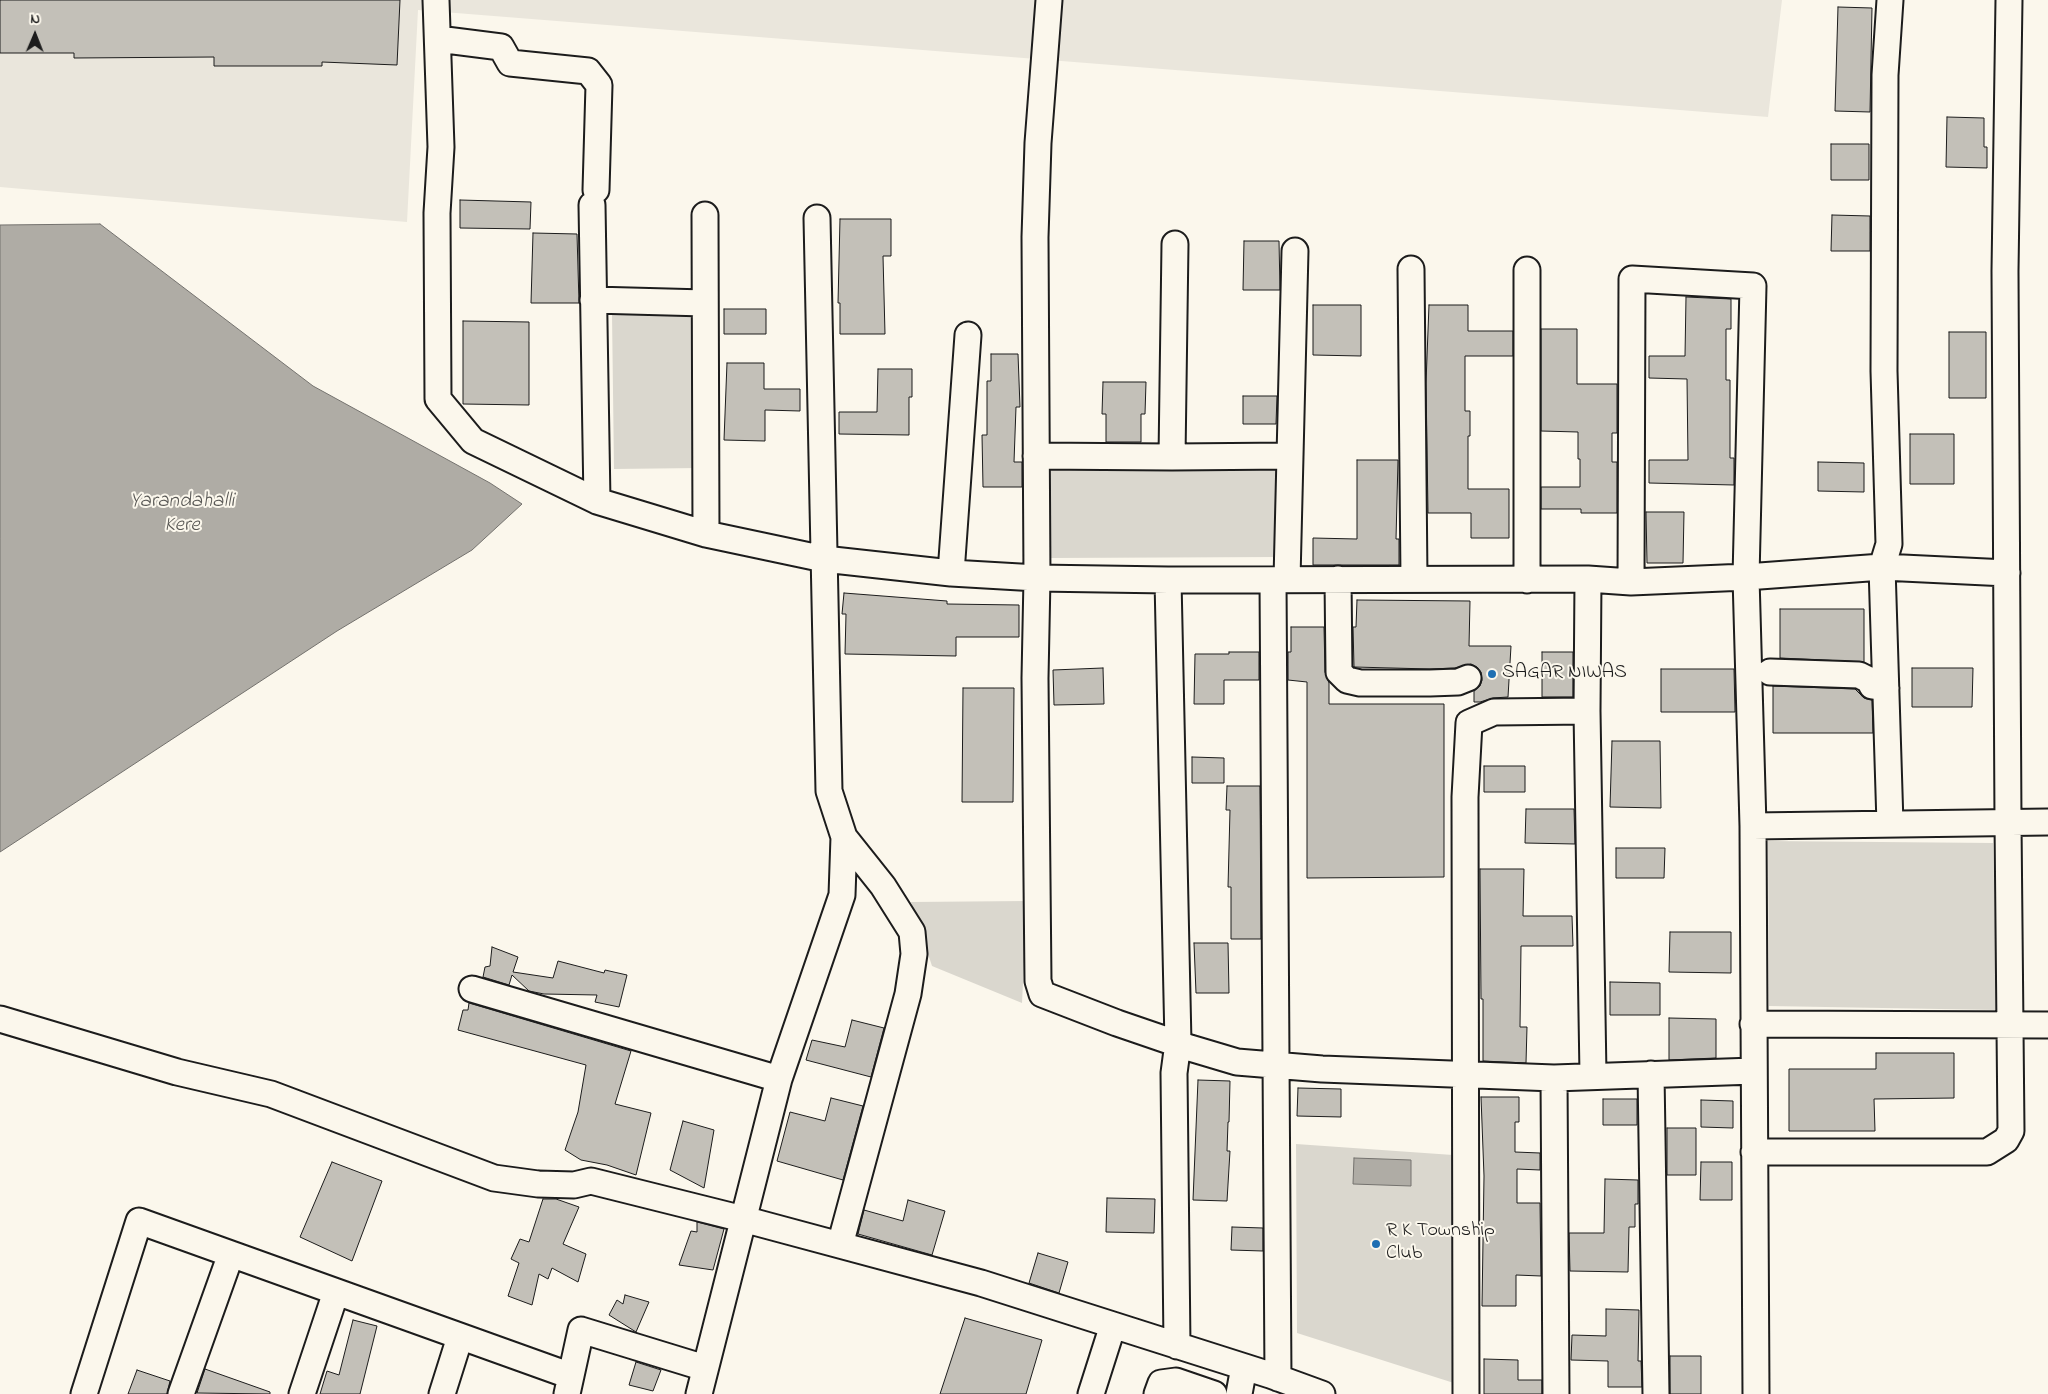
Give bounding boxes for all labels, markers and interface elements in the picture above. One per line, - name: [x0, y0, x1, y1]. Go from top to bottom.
- text: N: [30, 9, 40, 30]
- north arrow: [10, 10, 60, 60]
- water label: Yarandahalli Kere: [130, 490, 234, 540]
- place label: SAGAR NIWAS: [1502, 662, 1627, 686]
- marker: SAGAR NIWAS: [1486, 668, 1498, 680]
- place label: R K Township Club: [1386, 1220, 1495, 1267]
- marker: R K Township Club: [1370, 1238, 1382, 1250]

